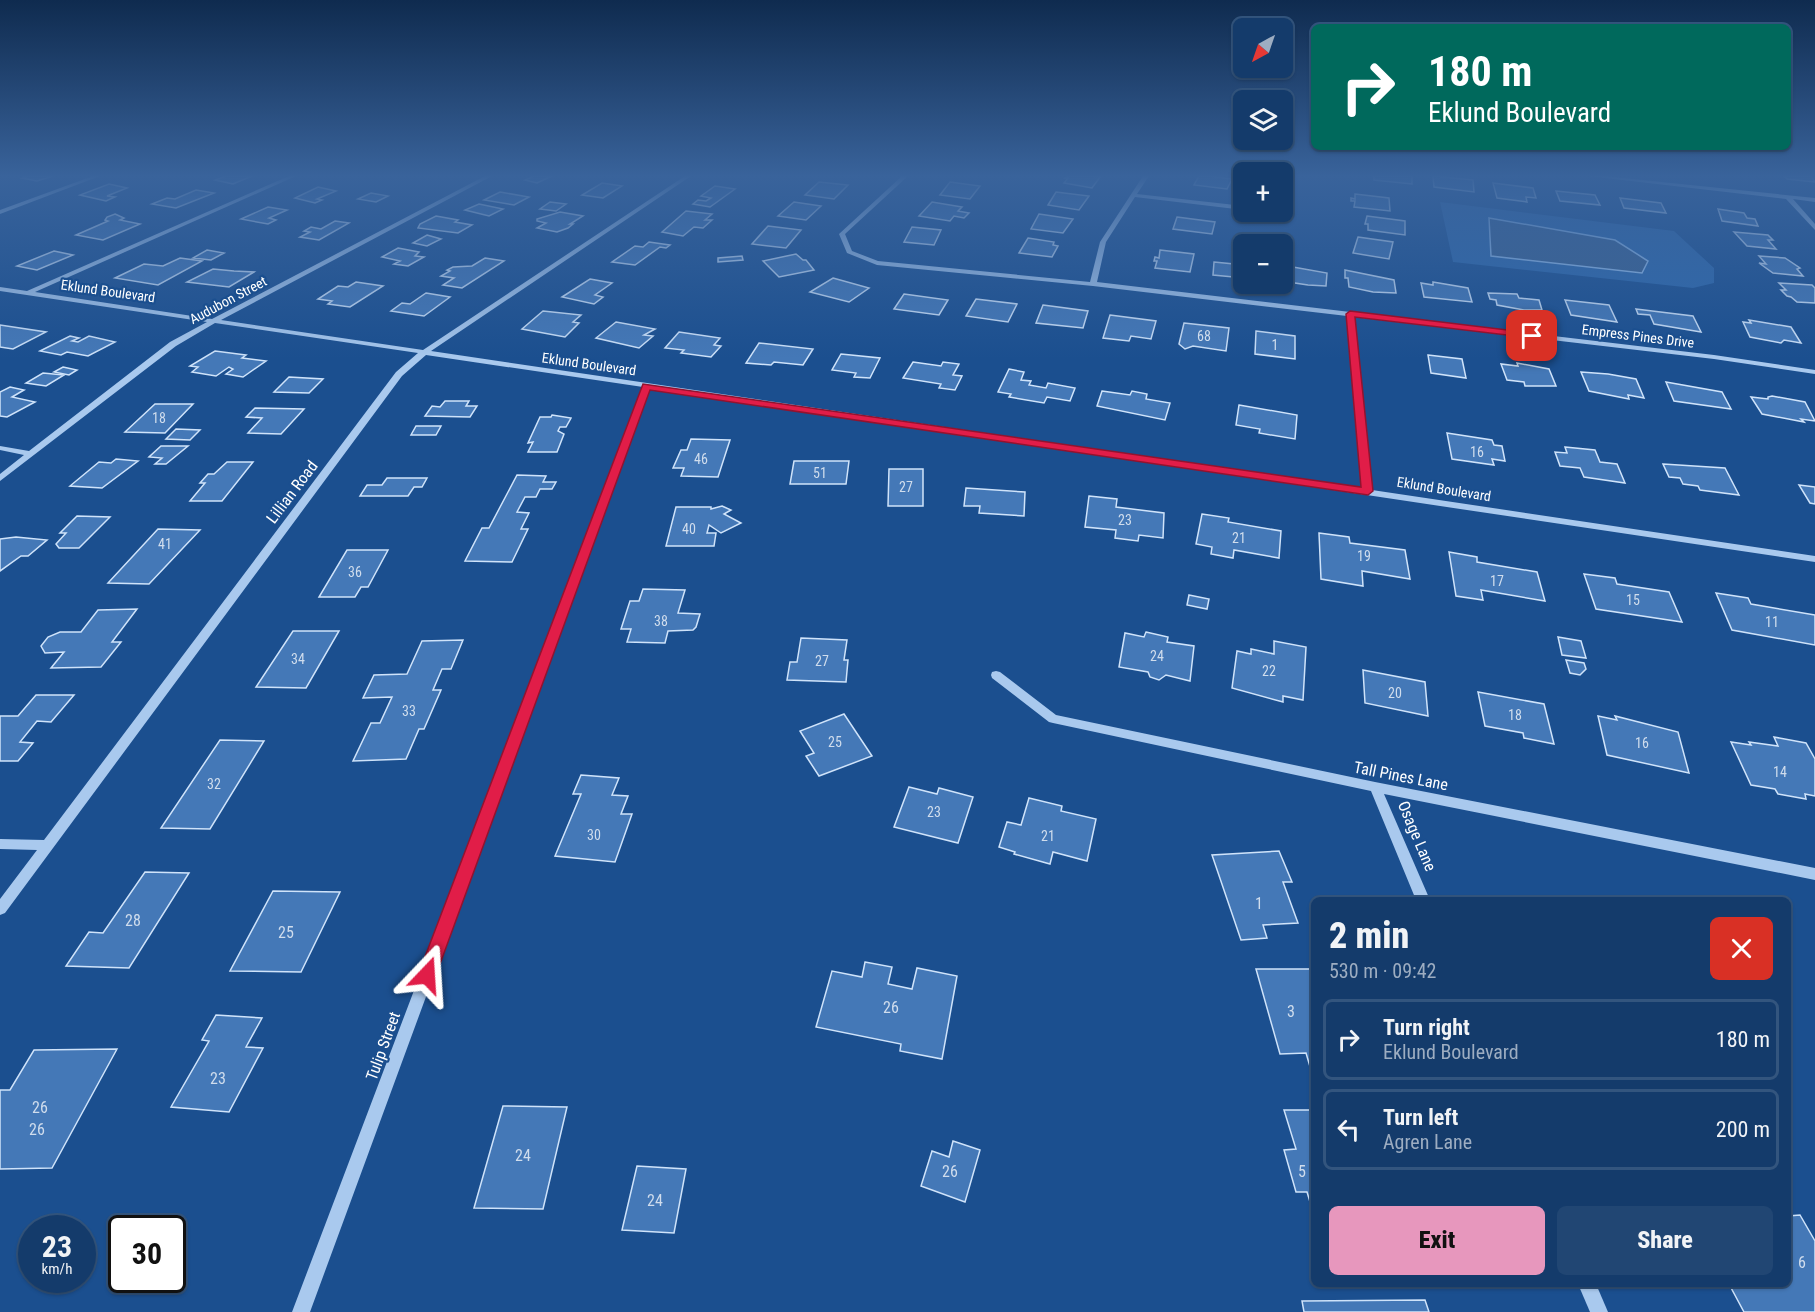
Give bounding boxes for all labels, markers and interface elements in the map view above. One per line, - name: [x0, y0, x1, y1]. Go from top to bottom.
- north arrow: [1233, 18, 1293, 78]
- map controls: [1233, 18, 1293, 294]
- text: 180 m: [1428, 47, 1533, 96]
- icon: right: [1329, 48, 1407, 126]
- button: layers: [1233, 90, 1293, 150]
- text: Eklund Boulevard: [1428, 97, 1611, 129]
- button: +: [1233, 162, 1293, 222]
- button: −: [1233, 234, 1293, 294]
- street label: Audubon Street: [187, 273, 269, 327]
- street label: Eklund Boulevard: [60, 276, 156, 306]
- pin: [1506, 310, 1557, 361]
- icon: arrive: [1515, 319, 1548, 352]
- street label: Empress Pines Drive: [1581, 321, 1695, 351]
- house number: 68: [1197, 328, 1211, 344]
- house number: 1: [1272, 337, 1278, 353]
- street label: Eklund Boulevard: [541, 349, 637, 379]
- house number: 18: [152, 410, 166, 426]
- house number: 16: [1470, 444, 1484, 460]
- house number: 46: [694, 451, 708, 467]
- street label: Lillian Road: [262, 457, 322, 527]
- house number: 51: [813, 465, 827, 481]
- street label: Eklund Boulevard: [1396, 474, 1492, 504]
- house number: 27: [899, 479, 913, 495]
- house number: 23: [1118, 512, 1132, 528]
- house number: 40: [682, 521, 696, 537]
- house number: 21: [1232, 530, 1246, 546]
- house number: 41: [158, 536, 172, 552]
- house number: 19: [1357, 548, 1371, 564]
- house number: 36: [348, 564, 362, 580]
- house number: 17: [1490, 573, 1504, 589]
- house number: 15: [1626, 592, 1640, 608]
- house number: 38: [654, 613, 668, 629]
- house number: 11: [1765, 614, 1779, 630]
- house number: 24: [1150, 648, 1164, 664]
- house number: 34: [291, 651, 305, 667]
- house number: 27: [815, 653, 829, 669]
- house number: 22: [1262, 663, 1276, 679]
- house number: 20: [1388, 685, 1402, 701]
- house number: 33: [402, 703, 416, 719]
- house number: 18: [1508, 707, 1522, 723]
- house number: 25: [828, 734, 842, 750]
- house number: 16: [1635, 735, 1649, 751]
- street label: Tall Pines Lane: [1352, 758, 1450, 794]
- house number: 14: [1773, 764, 1787, 780]
- house number: 32: [207, 776, 221, 792]
- street label: Osage Lane: [1394, 798, 1440, 874]
- house number: 23: [927, 804, 941, 820]
- house number: 30: [587, 827, 601, 843]
- house number: 21: [1041, 828, 1055, 844]
- house number: 1: [1255, 894, 1263, 913]
- house number: 28: [125, 911, 141, 930]
- text: 2 min: [1329, 915, 1409, 957]
- button: close: [1710, 917, 1773, 980]
- house number: 25: [278, 923, 294, 942]
- position arrow: [395, 943, 459, 1007]
- text: 530 m · 09:42: [1329, 959, 1436, 983]
- house number: 26: [883, 998, 899, 1017]
- house number: 3: [1287, 1002, 1295, 1021]
- street label: Tulip Street: [362, 1009, 404, 1083]
- text: Turn right: [1383, 1015, 1470, 1040]
- icon: right: [1332, 1023, 1365, 1056]
- text: 180 m: [1716, 1027, 1770, 1052]
- text: Eklund Boulevard: [1383, 1040, 1519, 1064]
- house number: 23: [210, 1069, 226, 1088]
- house number: 26: [32, 1098, 48, 1117]
- text: Turn left: [1383, 1105, 1458, 1130]
- icon: left: [1332, 1113, 1365, 1146]
- text: 200 m: [1716, 1117, 1770, 1142]
- house number: 26: [29, 1120, 45, 1139]
- text: Agren Lane: [1383, 1130, 1472, 1154]
- house number: 24: [515, 1146, 531, 1165]
- house number: 26: [942, 1162, 958, 1181]
- house number: 5: [1298, 1162, 1306, 1181]
- house number: 24: [647, 1191, 663, 1210]
- button: Exit: [1329, 1206, 1545, 1275]
- button: Share: [1557, 1206, 1773, 1275]
- speed limit sign: 30: [108, 1215, 186, 1293]
- text: 23: [42, 1229, 72, 1264]
- house number: 6: [1798, 1253, 1806, 1272]
- text: km/h: [42, 1260, 72, 1278]

